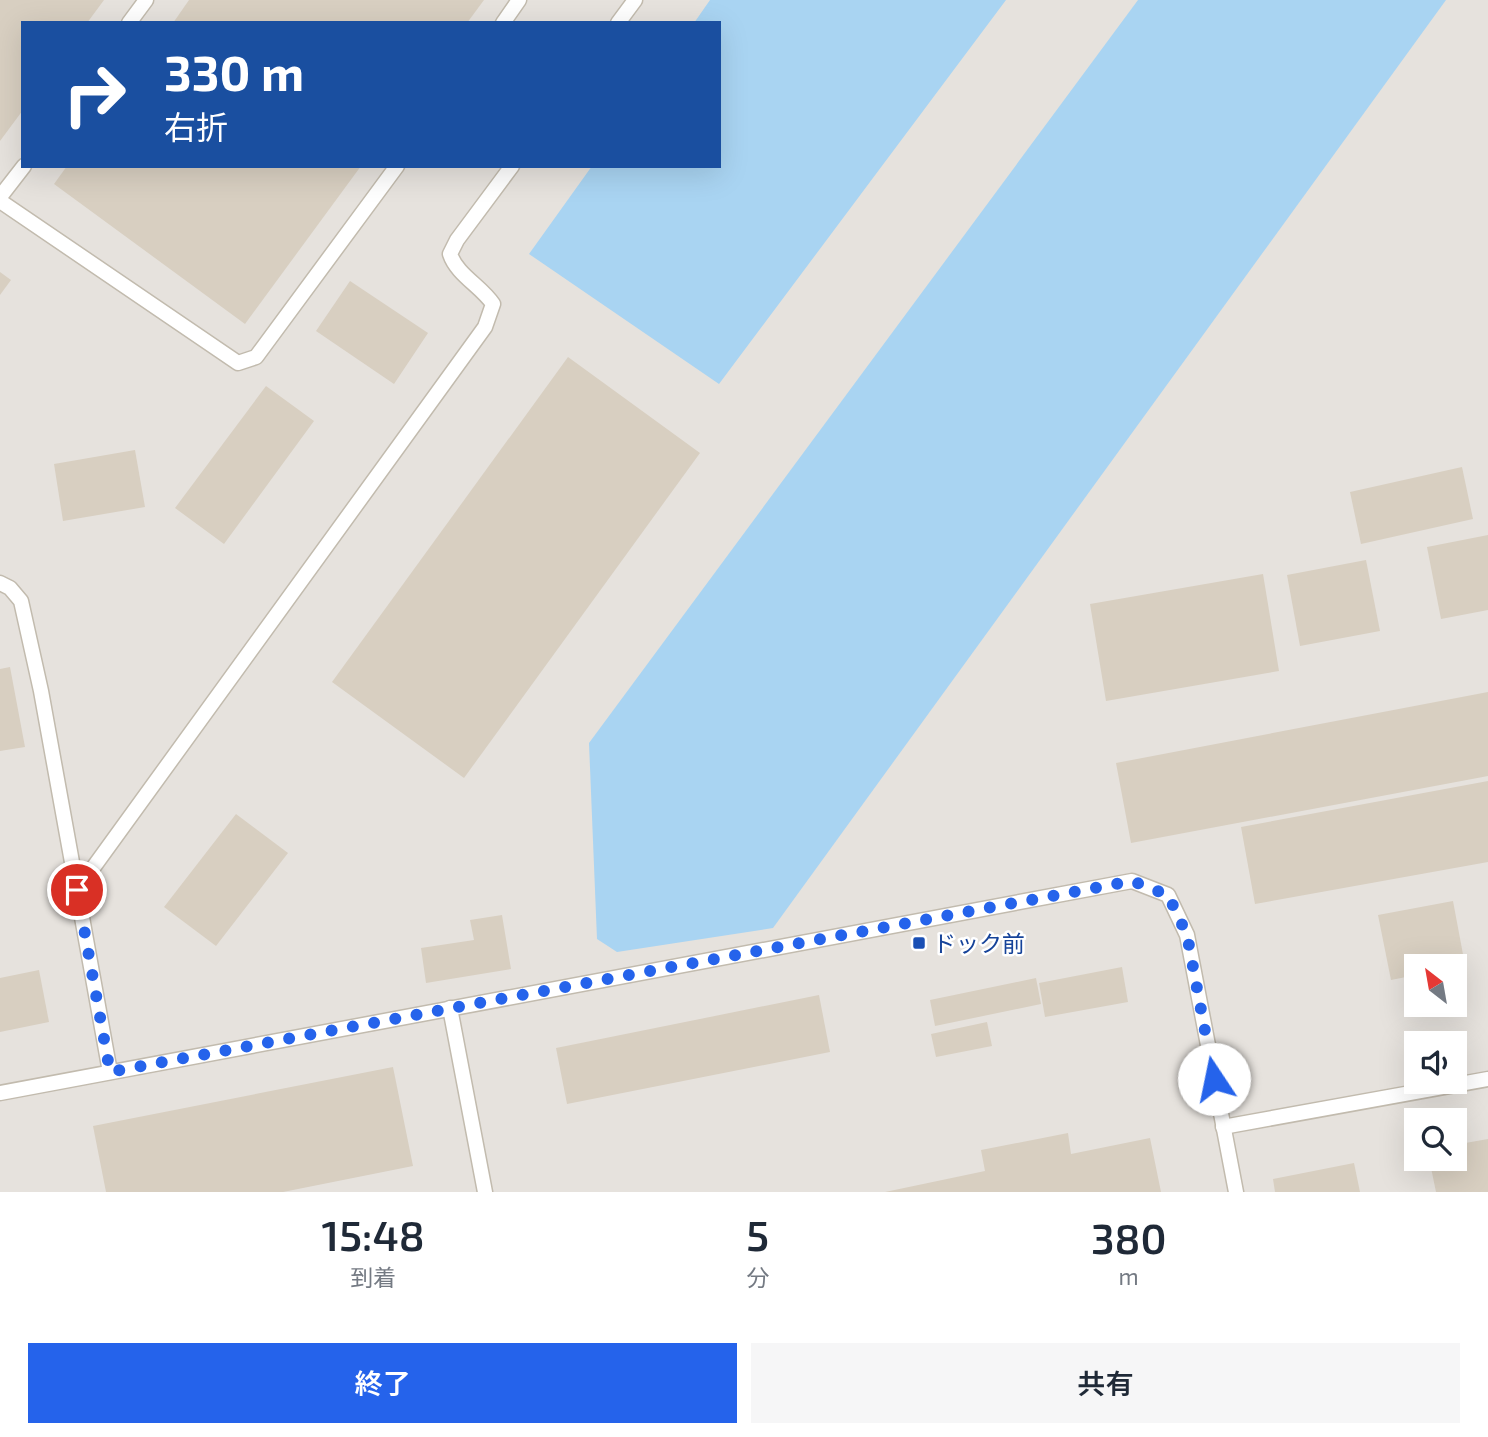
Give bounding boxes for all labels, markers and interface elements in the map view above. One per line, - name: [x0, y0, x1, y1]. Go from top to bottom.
- text: 330 m: [164, 42, 304, 101]
- icon: right: [49, 49, 140, 140]
- text: 右折: [164, 107, 228, 145]
- pin: [47, 860, 107, 920]
- icon: arrive: [58, 871, 96, 909]
- place label: ドック前: [933, 929, 1025, 957]
- marker: ドック前: [911, 935, 927, 951]
- north arrow: [1404, 954, 1466, 1017]
- map controls: [1404, 954, 1467, 1171]
- button: sound: [1404, 1031, 1467, 1094]
- position arrow: [1177, 1042, 1251, 1116]
- button: search: [1404, 1108, 1467, 1171]
- text: 15:48: [322, 1209, 425, 1259]
- text: 5: [746, 1209, 769, 1259]
- text: 380: [1091, 1212, 1166, 1262]
- text: m: [1119, 1262, 1139, 1290]
- text: 到着: [350, 1263, 396, 1291]
- text: 分: [746, 1263, 769, 1291]
- button: 終了: [28, 1343, 737, 1423]
- button: 共有: [751, 1343, 1460, 1423]

